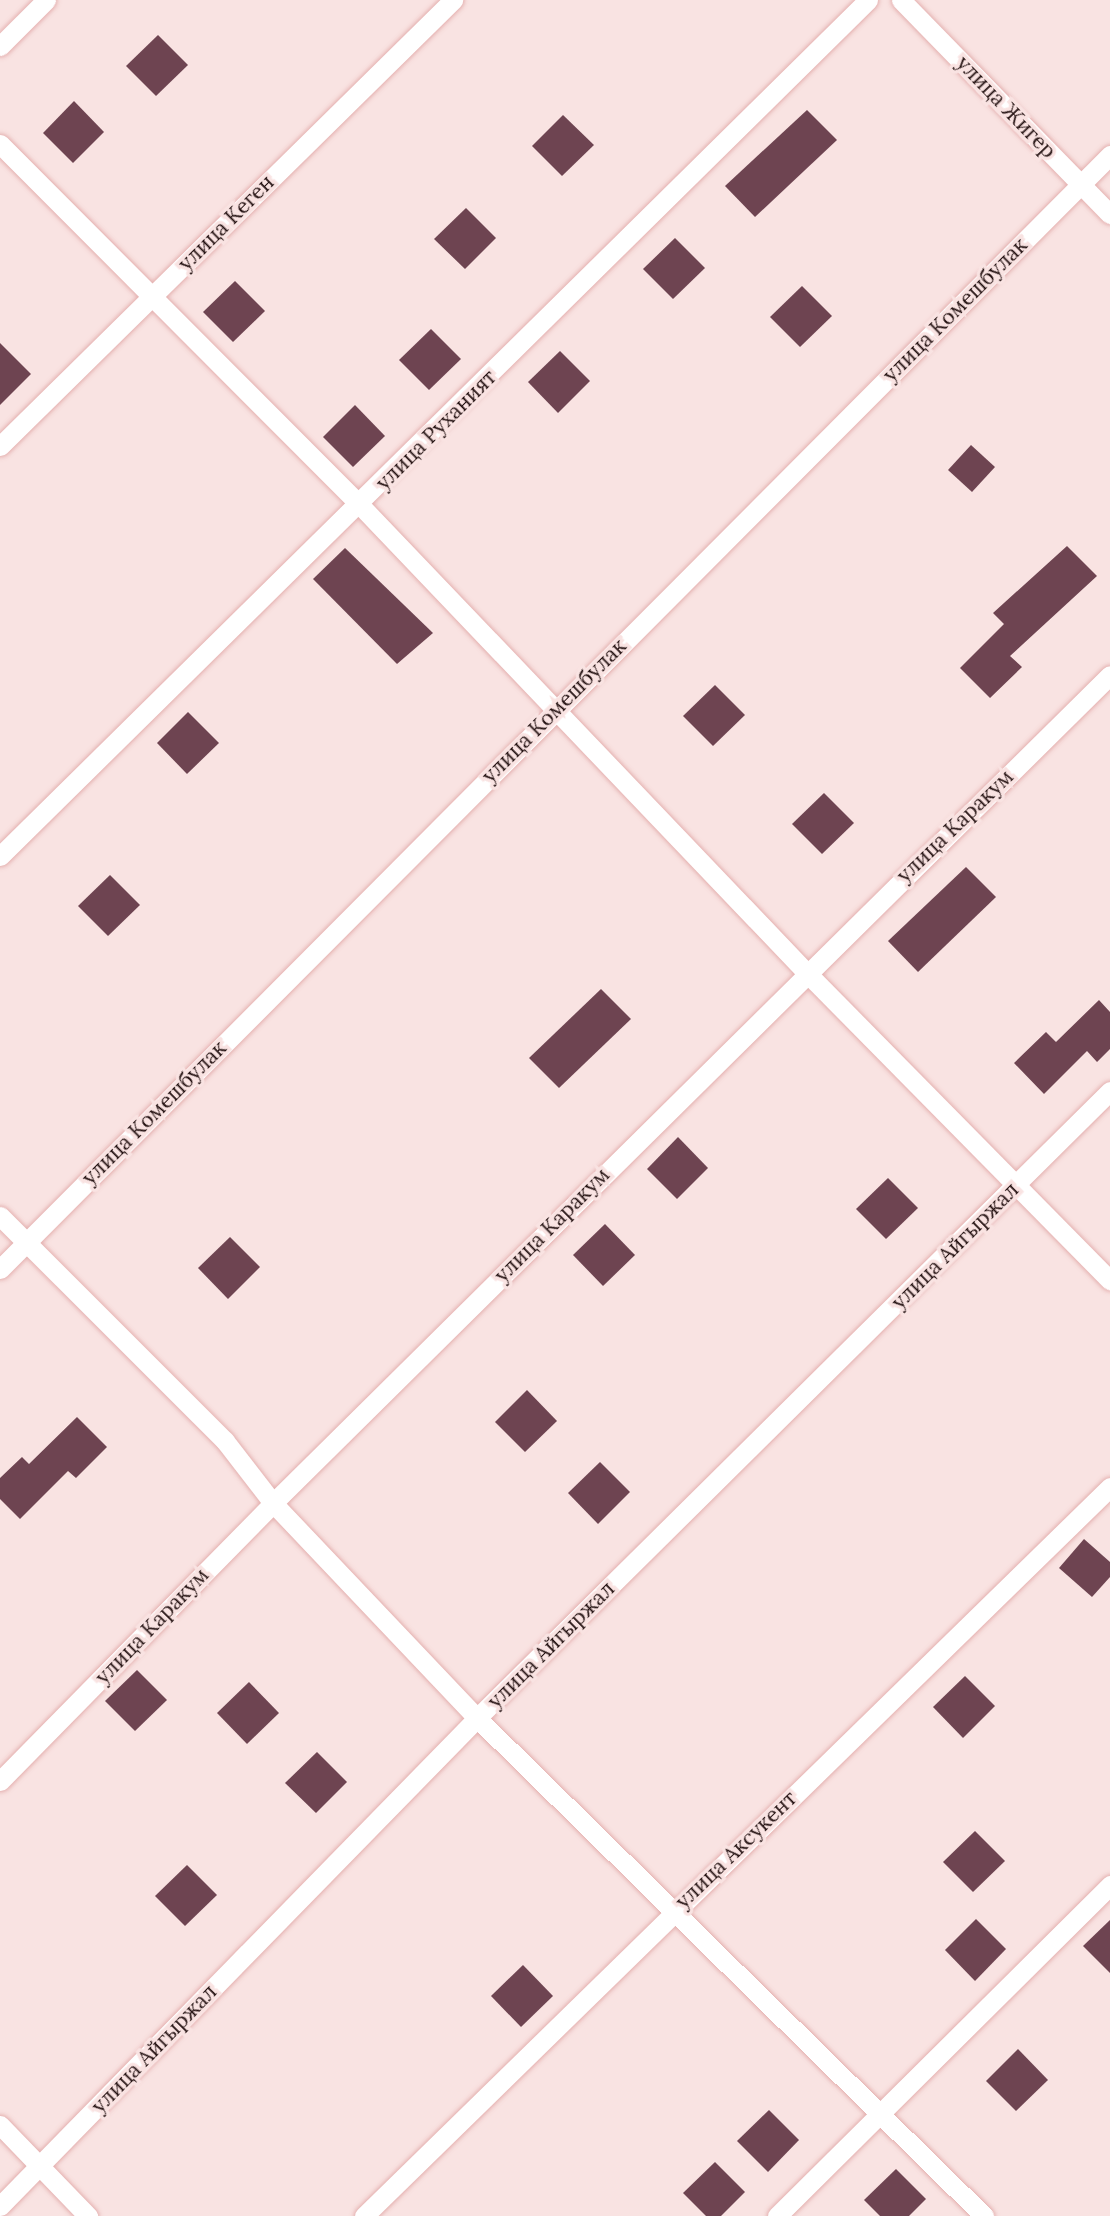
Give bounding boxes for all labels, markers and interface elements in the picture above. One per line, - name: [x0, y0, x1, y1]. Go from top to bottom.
- street label: улица Жигер: [951, 51, 1061, 163]
- street label: улица Кеген: [173, 170, 279, 276]
- street label: улица Комешбулак: [878, 233, 1032, 387]
- street label: улица Руханият: [371, 365, 501, 495]
- street label: улица Комешбулак: [477, 634, 631, 788]
- street label: улица Каракум: [891, 764, 1019, 888]
- street label: улица Комешбулак: [77, 1036, 231, 1190]
- street label: улица Каракум: [489, 1162, 615, 1288]
- street label: улица Айгыржал: [886, 1177, 1024, 1315]
- street label: улица Каракум: [90, 1562, 214, 1690]
- street label: улица Айгыржал: [482, 1576, 620, 1714]
- street label: улица Аксукент: [670, 1786, 802, 1914]
- street label: улица Айгыржал: [86, 1979, 222, 2119]

